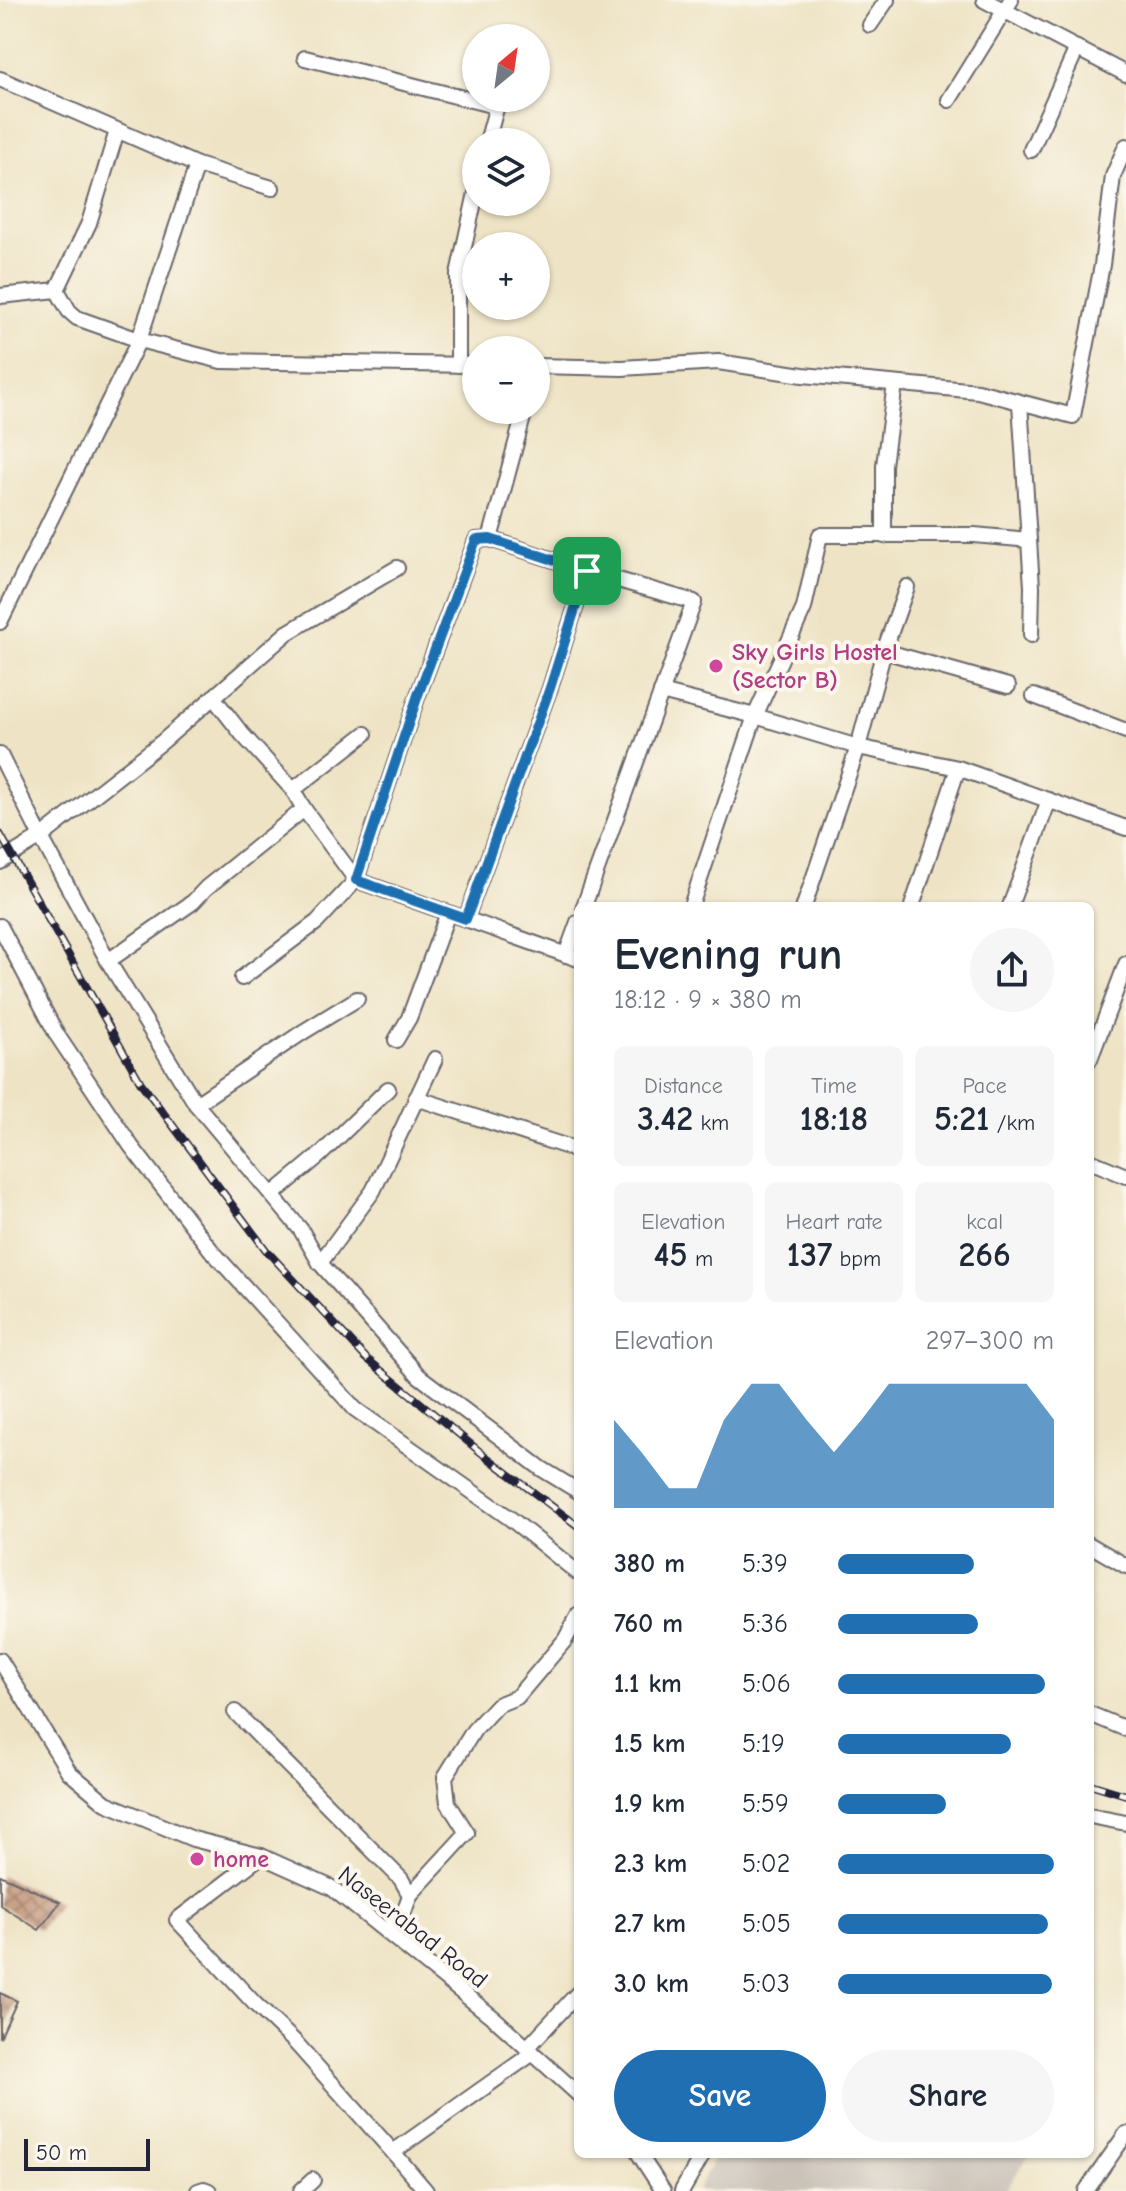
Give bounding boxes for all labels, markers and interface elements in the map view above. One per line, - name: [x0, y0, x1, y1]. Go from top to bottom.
- north arrow: [462, 24, 550, 112]
- map controls: [462, 24, 550, 424]
- button: layers: [462, 128, 550, 216]
- button: +: [462, 232, 550, 320]
- button: −: [462, 336, 550, 424]
- pin: [553, 537, 621, 605]
- icon: arrive: [565, 549, 609, 593]
- place label: Sky Girls Hostel (Sector B): [732, 638, 898, 694]
- marker: Sky Girls Hostel (Sector B): [707, 657, 725, 675]
- button: share: [970, 928, 1054, 1012]
- text: Evening run: [614, 929, 842, 980]
- text: 18:12 · 9 × 380 m: [614, 985, 802, 1015]
- text: Distance: [644, 1073, 723, 1099]
- text: Time: [811, 1073, 857, 1099]
- text: Pace: [962, 1073, 1007, 1099]
- text: 3.42: [637, 1099, 693, 1139]
- text: 18:18: [800, 1099, 868, 1139]
- text: 5:21: [934, 1099, 989, 1139]
- text: km: [693, 1110, 729, 1136]
- text: /km: [989, 1110, 1035, 1136]
- text: Elevation: [641, 1209, 725, 1235]
- text: Heart rate: [785, 1209, 882, 1235]
- text: kcal: [966, 1209, 1003, 1235]
- text: 45: [654, 1235, 688, 1275]
- text: 137: [787, 1235, 832, 1275]
- text: 266: [958, 1235, 1011, 1275]
- text: m: [688, 1246, 713, 1272]
- text: bpm: [832, 1246, 881, 1272]
- text: Elevation: [614, 1326, 714, 1356]
- text: 297–300 m: [926, 1326, 1054, 1356]
- text: 380 m: [614, 1549, 685, 1579]
- text: 5:39: [742, 1549, 788, 1579]
- text: 760 m: [614, 1609, 683, 1639]
- text: 5:36: [742, 1609, 788, 1639]
- text: 1.1 km: [614, 1669, 682, 1699]
- text: 5:06: [742, 1669, 791, 1699]
- text: 1.5 km: [614, 1729, 685, 1759]
- text: 5:19: [742, 1729, 785, 1759]
- text: 1.9 km: [614, 1789, 685, 1819]
- text: 5:59: [742, 1789, 789, 1819]
- place label: home: [213, 1845, 269, 1873]
- text: 2.3 km: [614, 1849, 687, 1879]
- text: 5:02: [742, 1849, 790, 1879]
- marker: home: [188, 1850, 206, 1868]
- street label: Naseerabad Road: [333, 1860, 493, 1994]
- text: 2.7 km: [614, 1909, 686, 1939]
- text: 5:05: [742, 1909, 791, 1939]
- text: 3.0 km: [614, 1969, 689, 1999]
- text: 5:03: [742, 1969, 790, 1999]
- button: Save: [614, 2050, 826, 2142]
- button: Share: [842, 2050, 1054, 2142]
- scale bar: [24, 2135, 150, 2171]
- text: 50 m: [36, 2140, 87, 2166]

